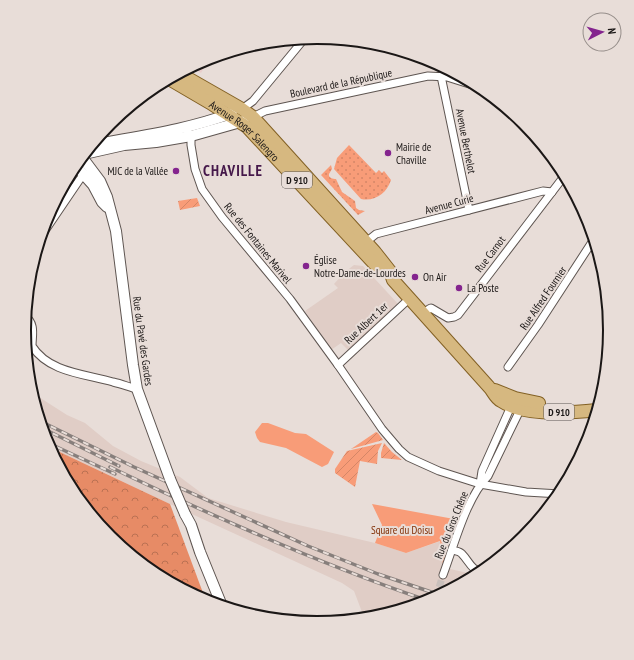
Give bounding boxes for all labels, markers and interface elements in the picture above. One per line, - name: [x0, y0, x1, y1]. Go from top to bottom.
- north arrow: [582, 12, 622, 52]
- text: N: [605, 27, 619, 35]
- street label: Boulevard de la République: [289, 65, 394, 101]
- street label: Avenue Roger Salengro: [207, 97, 283, 164]
- street label: Avenue Berthelot: [453, 107, 479, 175]
- place label: Mairie de Chaville: [396, 140, 432, 167]
- marker: Mairie de Chaville: [383, 148, 393, 158]
- district label: CHAVILLE: [203, 161, 263, 180]
- place label: MJC de la Vallée: [107, 164, 168, 178]
- marker: MJC de la Vallée: [171, 166, 181, 176]
- road number: D 910: [282, 172, 312, 188]
- street label: Avenue Curie: [423, 191, 475, 217]
- street label: Rue des Fontaines Marivel: [221, 200, 295, 287]
- street label: Rue Carnot: [472, 233, 508, 275]
- place label: Église Notre-Dame-de-Lourdes: [314, 253, 406, 280]
- marker: Église Notre-Dame-de-Lourdes: [301, 261, 311, 271]
- street label: Rue Alfred Fournier: [517, 264, 569, 332]
- place label: On Air: [423, 270, 447, 284]
- marker: On Air: [410, 272, 420, 282]
- place label: La Poste: [467, 281, 499, 295]
- marker: La Poste: [454, 283, 464, 293]
- street label: Rue du Pavé des Gardes: [130, 295, 156, 387]
- street label: Rue Albert 1er: [341, 299, 391, 347]
- road number: D 910: [544, 404, 574, 420]
- street label: Rue du Gros Chêne: [431, 489, 471, 561]
- park label: Square du Doisu: [371, 523, 433, 537]

